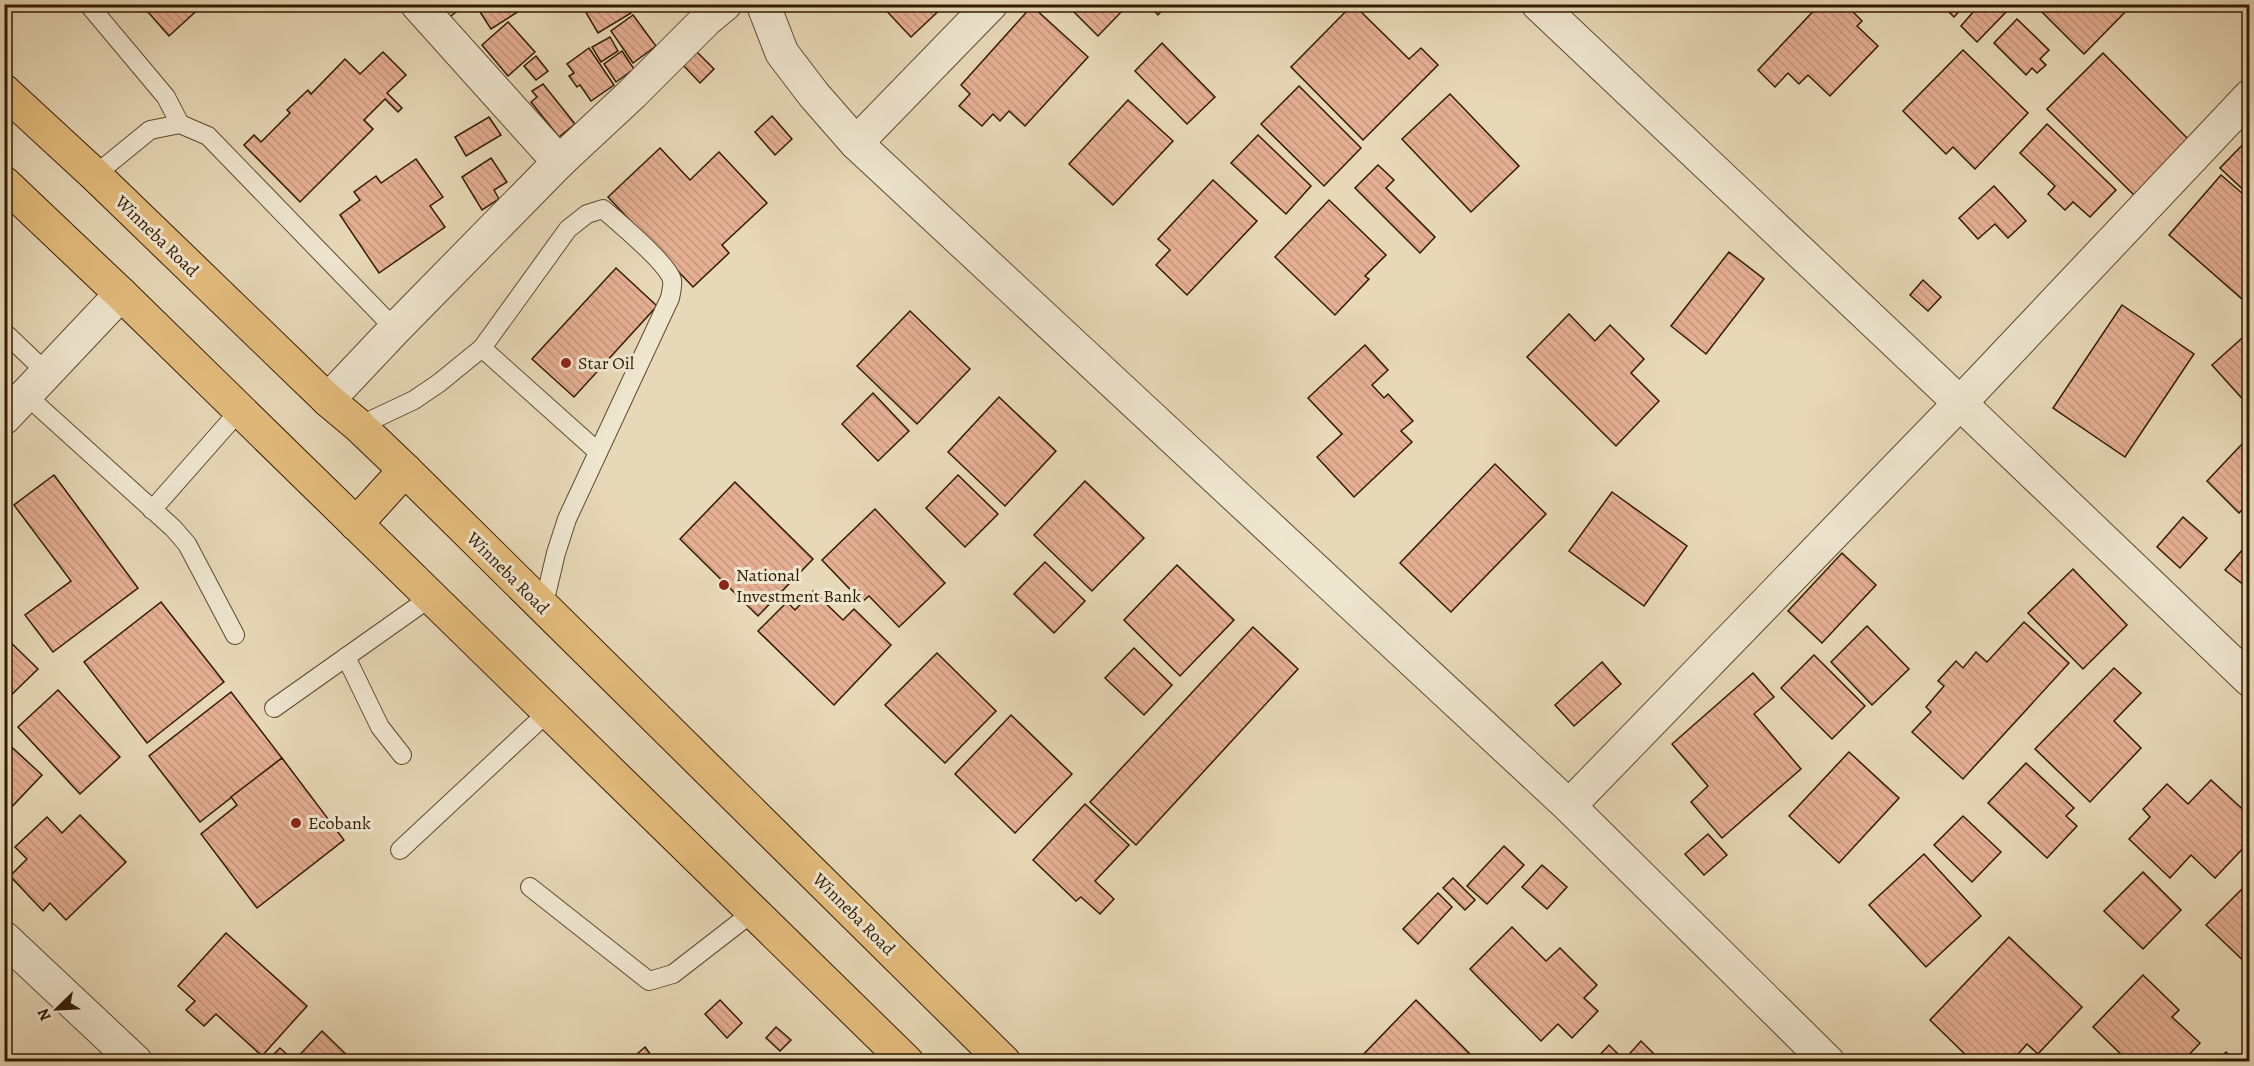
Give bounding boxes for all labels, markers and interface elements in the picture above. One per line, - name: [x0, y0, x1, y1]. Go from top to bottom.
- street label: Winneba Road: [109, 189, 204, 282]
- place label: Star Oil: [578, 351, 635, 375]
- marker: Star Oil: [559, 356, 573, 370]
- street label: Winneba Road: [461, 526, 555, 620]
- place label: National Investment Bank: [736, 563, 861, 608]
- marker: National Investment Bank: [717, 578, 731, 592]
- place label: Ecobank: [308, 811, 371, 835]
- marker: Ecobank: [289, 816, 303, 830]
- street label: Winneba Road: [807, 867, 901, 961]
- north arrow: [27, 979, 87, 1039]
- text: N: [32, 1005, 57, 1024]

